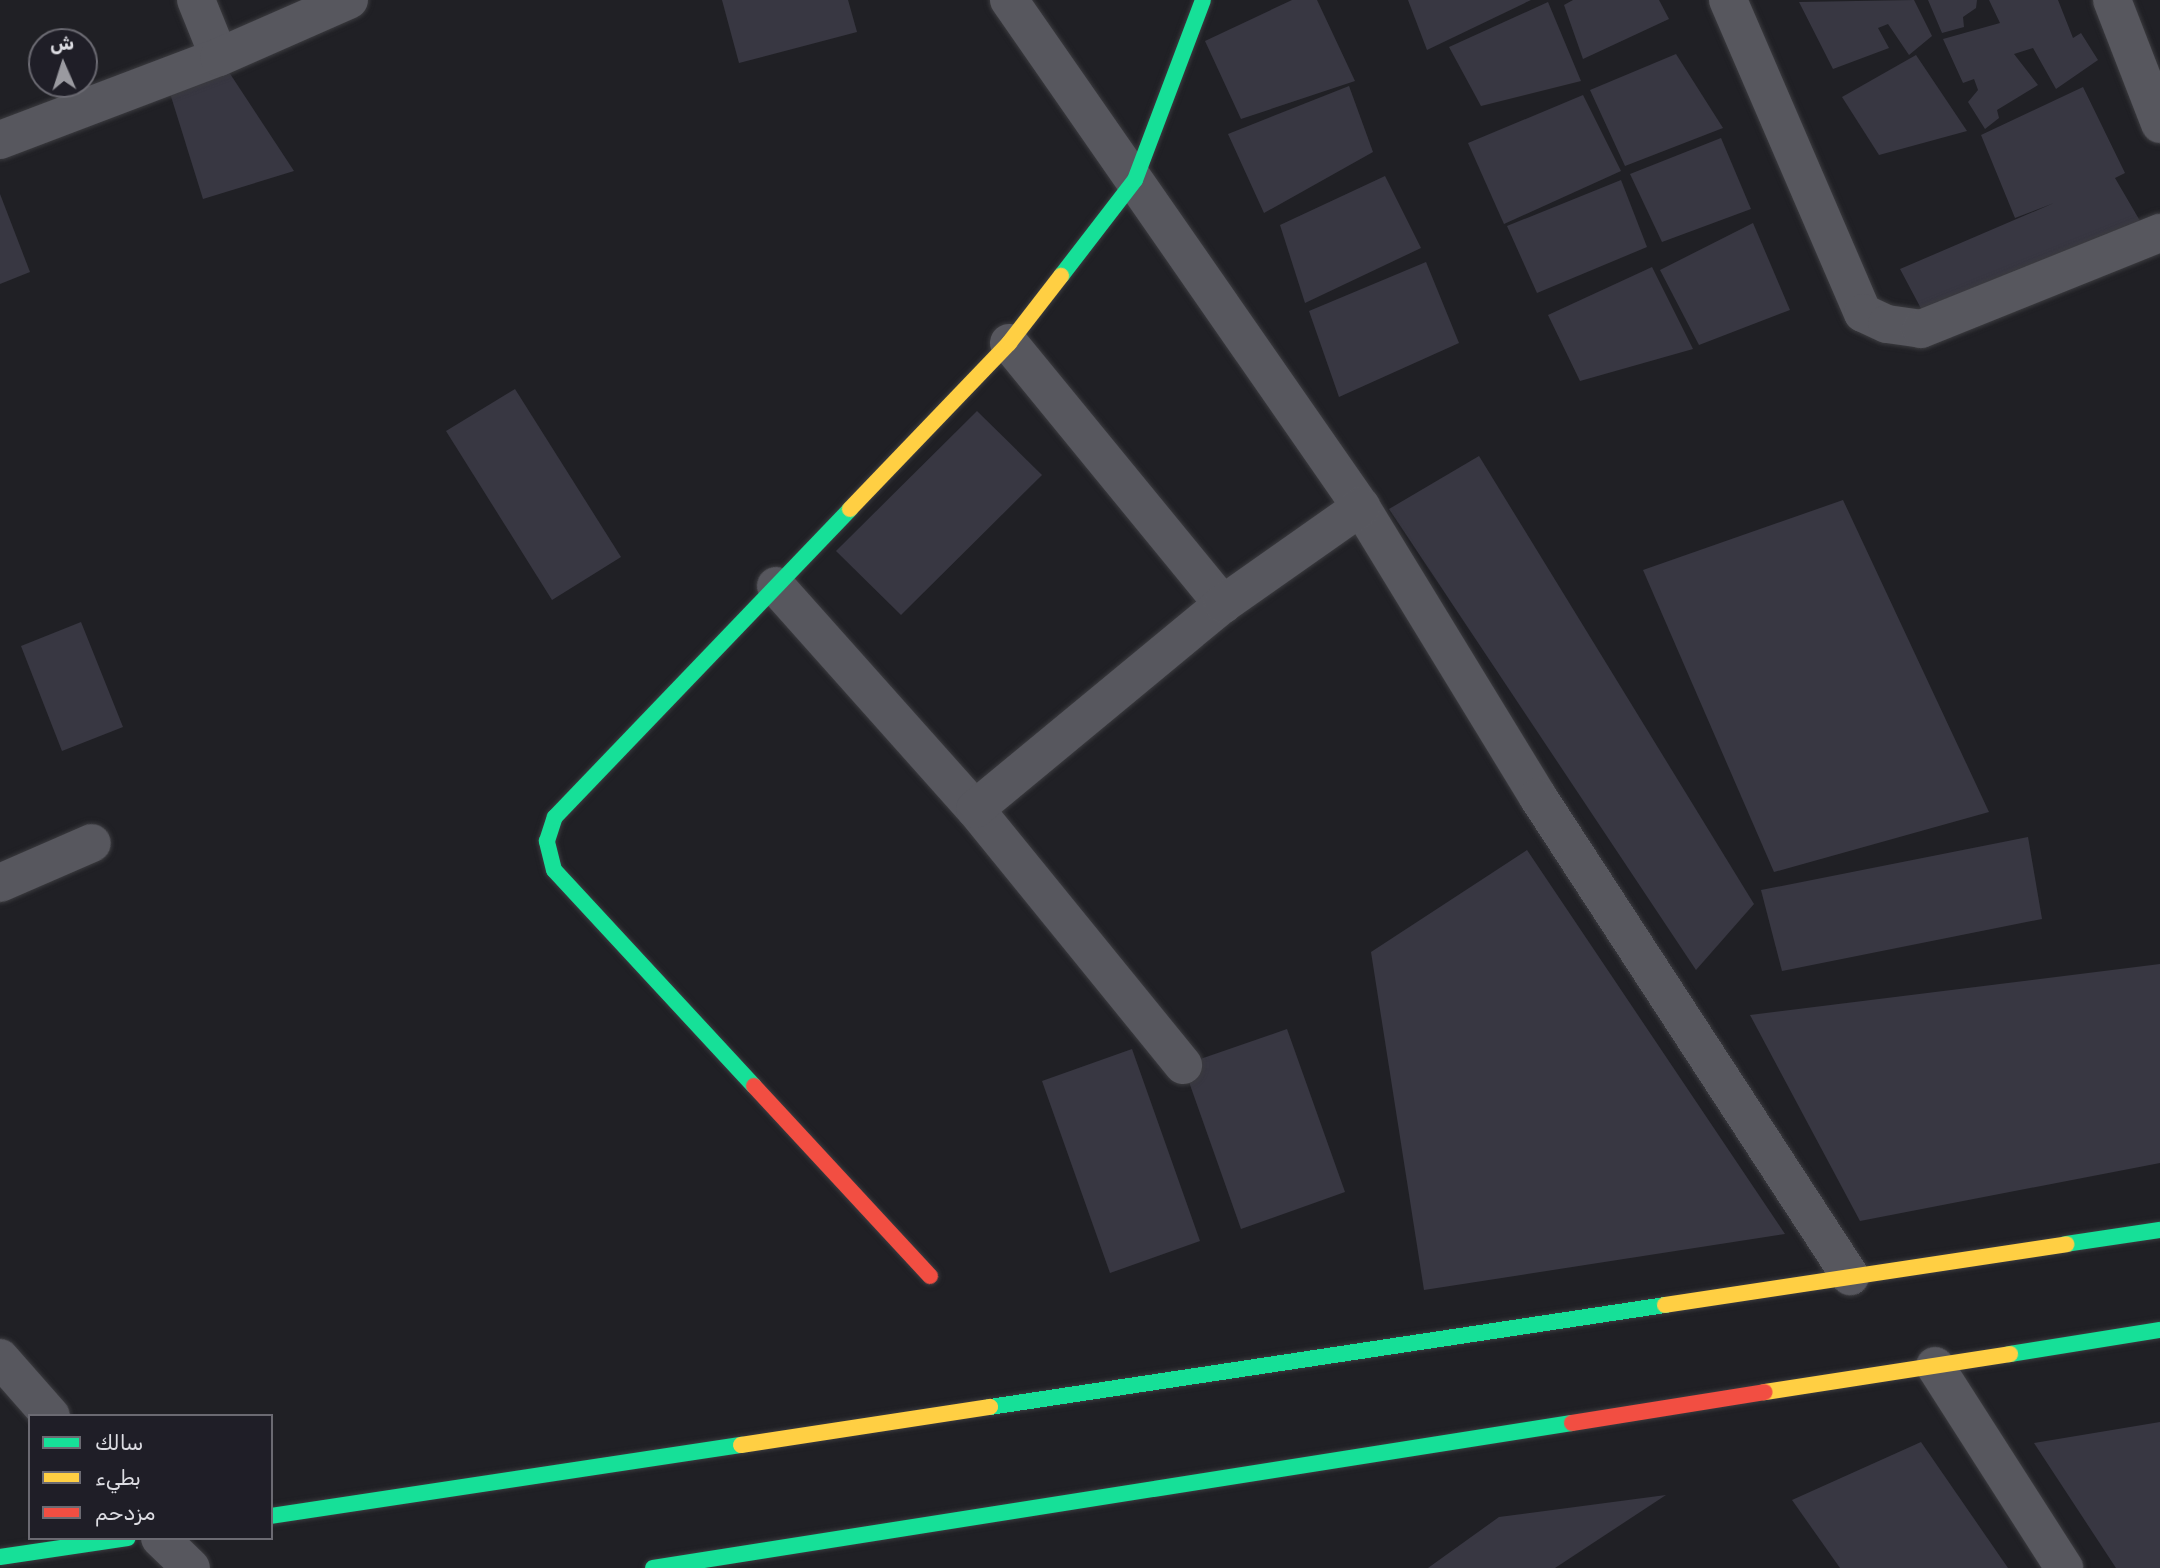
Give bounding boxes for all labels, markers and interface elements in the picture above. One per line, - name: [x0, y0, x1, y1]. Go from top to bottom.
- north arrow: [28, 28, 98, 98]
- text: ش: [49, 31, 75, 56]
- legend: [28, 1414, 273, 1540]
- text: سالك: [95, 1430, 143, 1455]
- text: بطيء: [95, 1465, 141, 1490]
- text: مزدحم: [95, 1500, 155, 1525]

